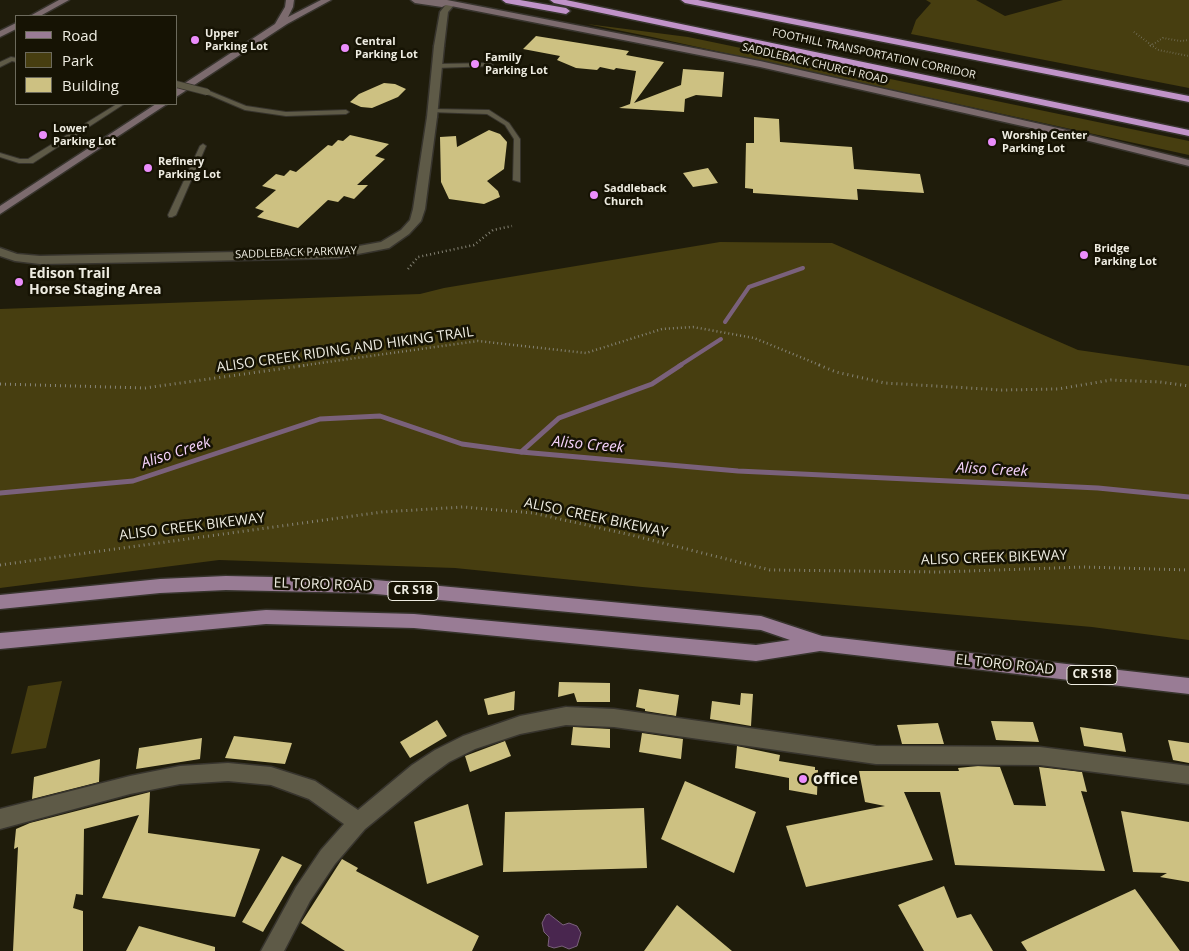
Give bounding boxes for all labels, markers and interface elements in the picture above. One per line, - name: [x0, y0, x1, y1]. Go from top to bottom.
- legend: [15, 15, 178, 105]
- text: Road: [62, 25, 98, 45]
- street label: FOOTHILL TRANSPORTATION CORRIDOR: [771, 26, 977, 82]
- place label: Upper Parking Lot: [205, 27, 268, 53]
- marker: Upper Parking Lot: [189, 34, 201, 46]
- place label: Central Parking Lot: [355, 35, 418, 61]
- street label: SADDLEBACK CHURCH ROAD: [741, 41, 889, 87]
- marker: Central Parking Lot: [339, 42, 351, 54]
- text: Park: [62, 50, 93, 70]
- place label: Family Parking Lot: [485, 51, 548, 77]
- marker: Family Parking Lot: [469, 58, 481, 70]
- text: Building: [62, 75, 119, 95]
- place label: Lower Parking Lot: [53, 122, 116, 148]
- marker: Lower Parking Lot: [37, 129, 49, 141]
- place label: Worship Center Parking Lot: [1002, 129, 1087, 155]
- marker: Worship Center Parking Lot: [986, 136, 998, 148]
- place label: Refinery Parking Lot: [158, 155, 221, 181]
- marker: Refinery Parking Lot: [142, 162, 154, 174]
- place label: Saddleback Church: [604, 182, 667, 208]
- marker: Saddleback Church: [588, 189, 600, 201]
- place label: Bridge Parking Lot: [1094, 242, 1157, 268]
- street label: SADDLEBACK PARKWAY: [235, 244, 357, 262]
- marker: Bridge Parking Lot: [1078, 249, 1090, 261]
- place label: Edison Trail Horse Staging Area: [29, 266, 162, 298]
- marker: Edison Trail Horse Staging Area: [13, 276, 25, 288]
- street label: ALISO CREEK RIDING AND HIKING TRAIL: [216, 324, 474, 376]
- water label: Aliso Creek: [139, 433, 213, 473]
- water label: Aliso Creek: [551, 433, 625, 457]
- water label: Aliso Creek: [956, 459, 1028, 481]
- street label: ALISO CREEK BIKEWAY: [523, 495, 669, 541]
- street label: ALISO CREEK BIKEWAY: [118, 510, 266, 544]
- street label: ALISO CREEK BIKEWAY: [921, 547, 1067, 569]
- street label: EL TORO ROAD: [273, 575, 373, 595]
- road number: CR S18: [388, 582, 438, 600]
- street label: EL TORO ROAD: [955, 651, 1055, 679]
- road number: CR S18: [1067, 666, 1117, 684]
- place label: office: [813, 769, 858, 789]
- marker: office: [797, 773, 809, 785]

